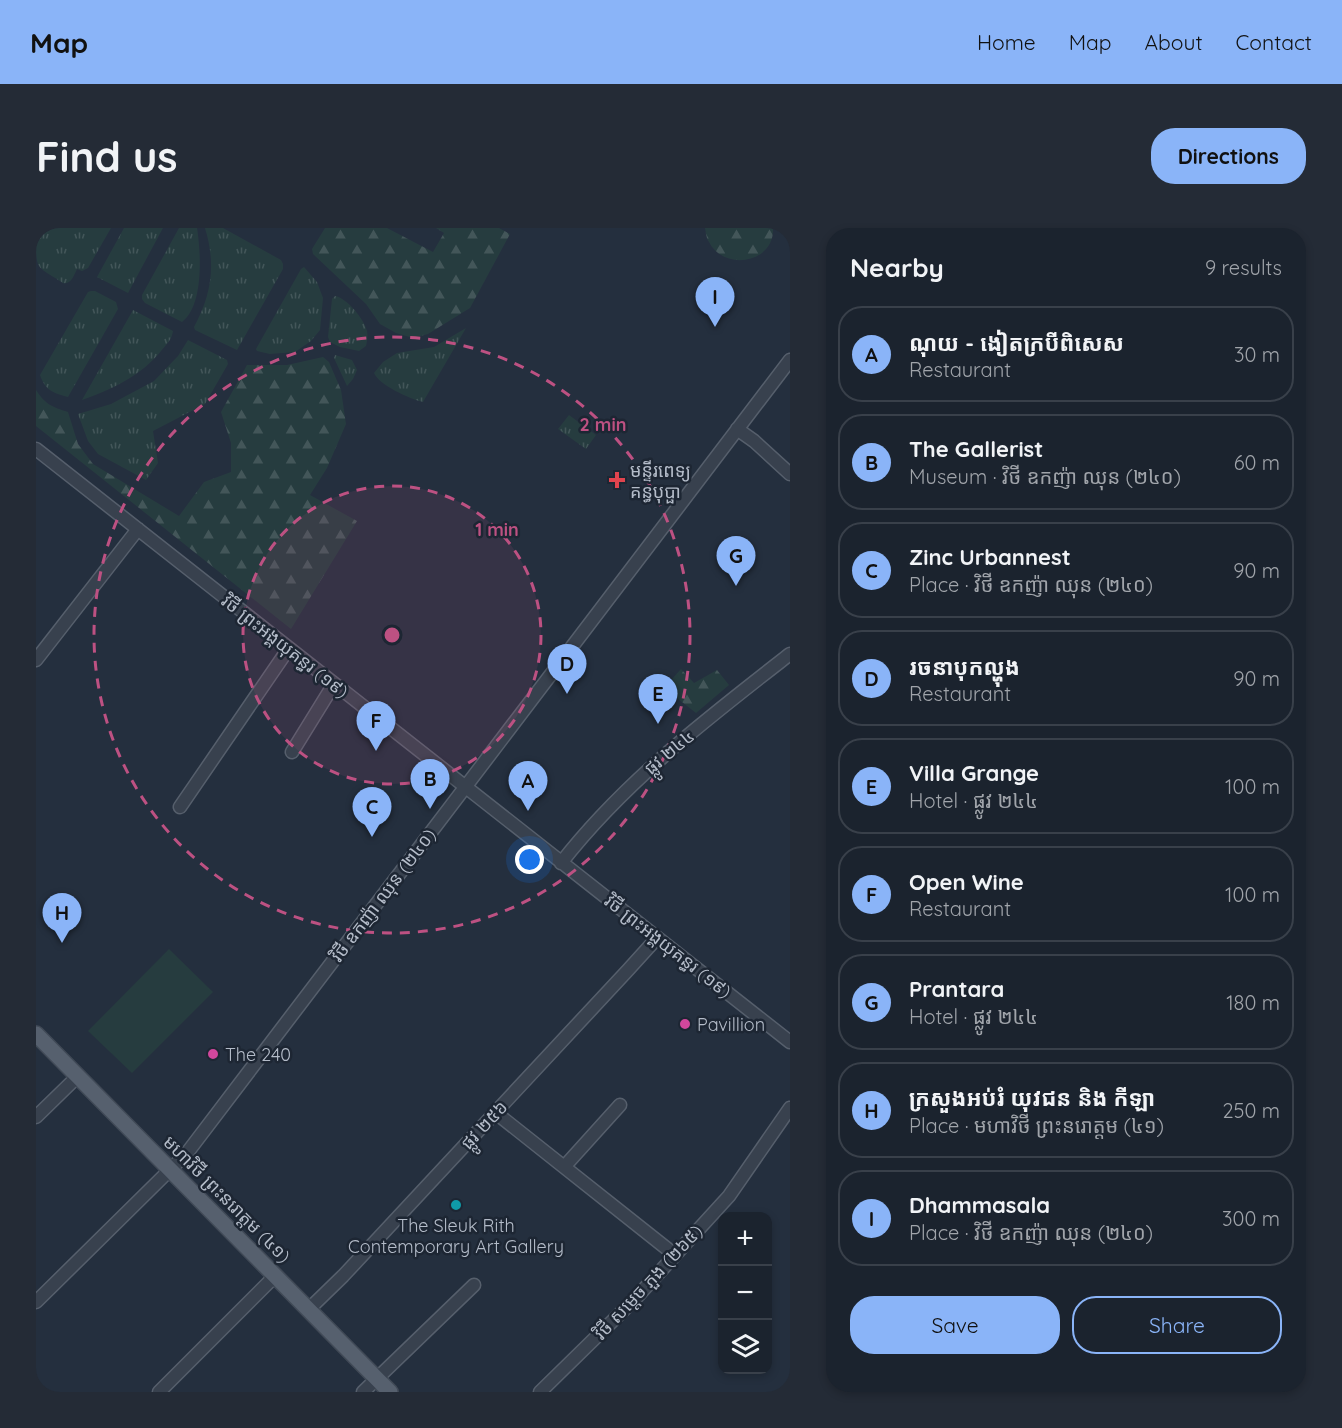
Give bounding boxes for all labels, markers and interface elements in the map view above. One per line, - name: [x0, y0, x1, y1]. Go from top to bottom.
- text: Map: [30, 25, 88, 60]
- text: Home: [977, 29, 1036, 55]
- text: Map: [1069, 29, 1112, 55]
- text: About: [1145, 29, 1203, 55]
- text: Contact: [1236, 29, 1312, 55]
- button: Directions: [1151, 128, 1306, 184]
- text: Find us: [36, 130, 178, 183]
- text: Nearby: [850, 251, 944, 284]
- text: 9 results: [1205, 255, 1282, 280]
- pin: I: [696, 278, 734, 327]
- text: ណុយ - ងៀតក្របីពិសេស: [909, 329, 1124, 357]
- text: A: [865, 342, 878, 367]
- text: 30 m: [1234, 342, 1280, 367]
- text: Restaurant: [909, 357, 1011, 382]
- text: 2 min: [580, 413, 626, 436]
- text: The Gallerist: [909, 435, 1043, 463]
- text: B: [865, 450, 878, 475]
- text: 60 m: [1234, 450, 1280, 475]
- place label: មន្ទីរពេទ្យ គន្ធបុប្ផា: [630, 459, 691, 504]
- text: Museum · វិថី ឧកញ៉ា ឈុន (២៤០): [909, 464, 1181, 489]
- marker: មន្ទីរពេទ្យ គន្ធបុប្ផា: [608, 471, 626, 489]
- text: 1 min: [475, 518, 519, 541]
- pin: G: [716, 536, 756, 586]
- text: Zinc Urbannest: [909, 543, 1071, 571]
- text: C: [865, 558, 878, 583]
- text: 90 m: [1233, 558, 1280, 583]
- text: Place · វិថី ឧកញ៉ា ឈុន (២៤០): [909, 572, 1153, 597]
- street label: វិថី ព្រះអង្គយុគន្ធរ (១៩): [215, 589, 353, 704]
- centre of rings: [382, 625, 402, 645]
- pin: D: [548, 644, 586, 694]
- text: រចនាបុកល្ហុង: [909, 653, 1020, 681]
- text: D: [864, 666, 879, 691]
- text: 90 m: [1233, 666, 1280, 691]
- pin: E: [638, 674, 678, 724]
- text: Restaurant: [909, 681, 1011, 706]
- pin: F: [356, 702, 396, 751]
- street label: ផ្លូវ ២៤៤: [639, 724, 702, 784]
- text: Villa Grange: [909, 759, 1039, 787]
- pin: B: [410, 760, 450, 809]
- pin: A: [508, 762, 548, 811]
- text: E: [866, 774, 877, 799]
- text: 100 m: [1225, 774, 1280, 799]
- pin: C: [352, 788, 392, 837]
- text: Hotel · ផ្លូវ ២៤៤: [909, 788, 1038, 813]
- street label: វិថី ឧកញ៉ា ឈុន (២៤០): [325, 824, 442, 968]
- your location: [515, 845, 544, 874]
- text: Open Wine: [909, 868, 1024, 896]
- text: F: [866, 882, 877, 907]
- text: 100 m: [1225, 882, 1280, 907]
- street label: វិថី ព្រះអង្គយុគន្ធរ (១៩): [598, 889, 736, 1004]
- pin: H: [42, 894, 82, 943]
- text: Restaurant: [909, 896, 1011, 921]
- text: Prantara: [909, 975, 1004, 1003]
- text: G: [865, 990, 878, 1015]
- text: 180 m: [1226, 990, 1280, 1015]
- text: Hotel · ផ្លូវ ២៤៤: [909, 1004, 1038, 1029]
- place label: Pavillion: [697, 1013, 765, 1036]
- marker: Pavillion: [678, 1017, 692, 1031]
- place label: The 240: [225, 1043, 291, 1066]
- marker: The 240: [206, 1047, 220, 1061]
- text: ក្រសួងអប់រំ យុវជន និង កីឡា: [909, 1084, 1155, 1112]
- street label: ផ្លូវ ២៥៦: [456, 1096, 516, 1158]
- text: H: [864, 1098, 879, 1123]
- text: 250 m: [1222, 1098, 1280, 1123]
- text: Place · មហាវិថី ព្រះនរោត្តម (៤១): [909, 1113, 1164, 1138]
- street label: មហាវិថី ព្រះនរោត្តម (៤១): [158, 1130, 296, 1268]
- text: Dhammasala: [909, 1191, 1050, 1219]
- marker: The Sleuk Rith Contemporary Art Gallery: [449, 1198, 463, 1212]
- text: I: [869, 1206, 874, 1231]
- text: 300 m: [1222, 1206, 1280, 1231]
- map controls: [718, 1212, 772, 1374]
- button: +: [718, 1212, 772, 1266]
- place label: The Sleuk Rith Contemporary Art Gallery: [348, 1214, 564, 1258]
- street label: វិថី សម្តេច ភួង (២៦៥): [588, 1220, 708, 1345]
- text: Place · វិថី ឧកញ៉ា ឈុន (២៤០): [909, 1220, 1153, 1245]
- button: −: [718, 1266, 772, 1320]
- button: Save: [850, 1296, 1060, 1354]
- button: Share: [1072, 1296, 1282, 1354]
- button: layers: [718, 1320, 772, 1374]

